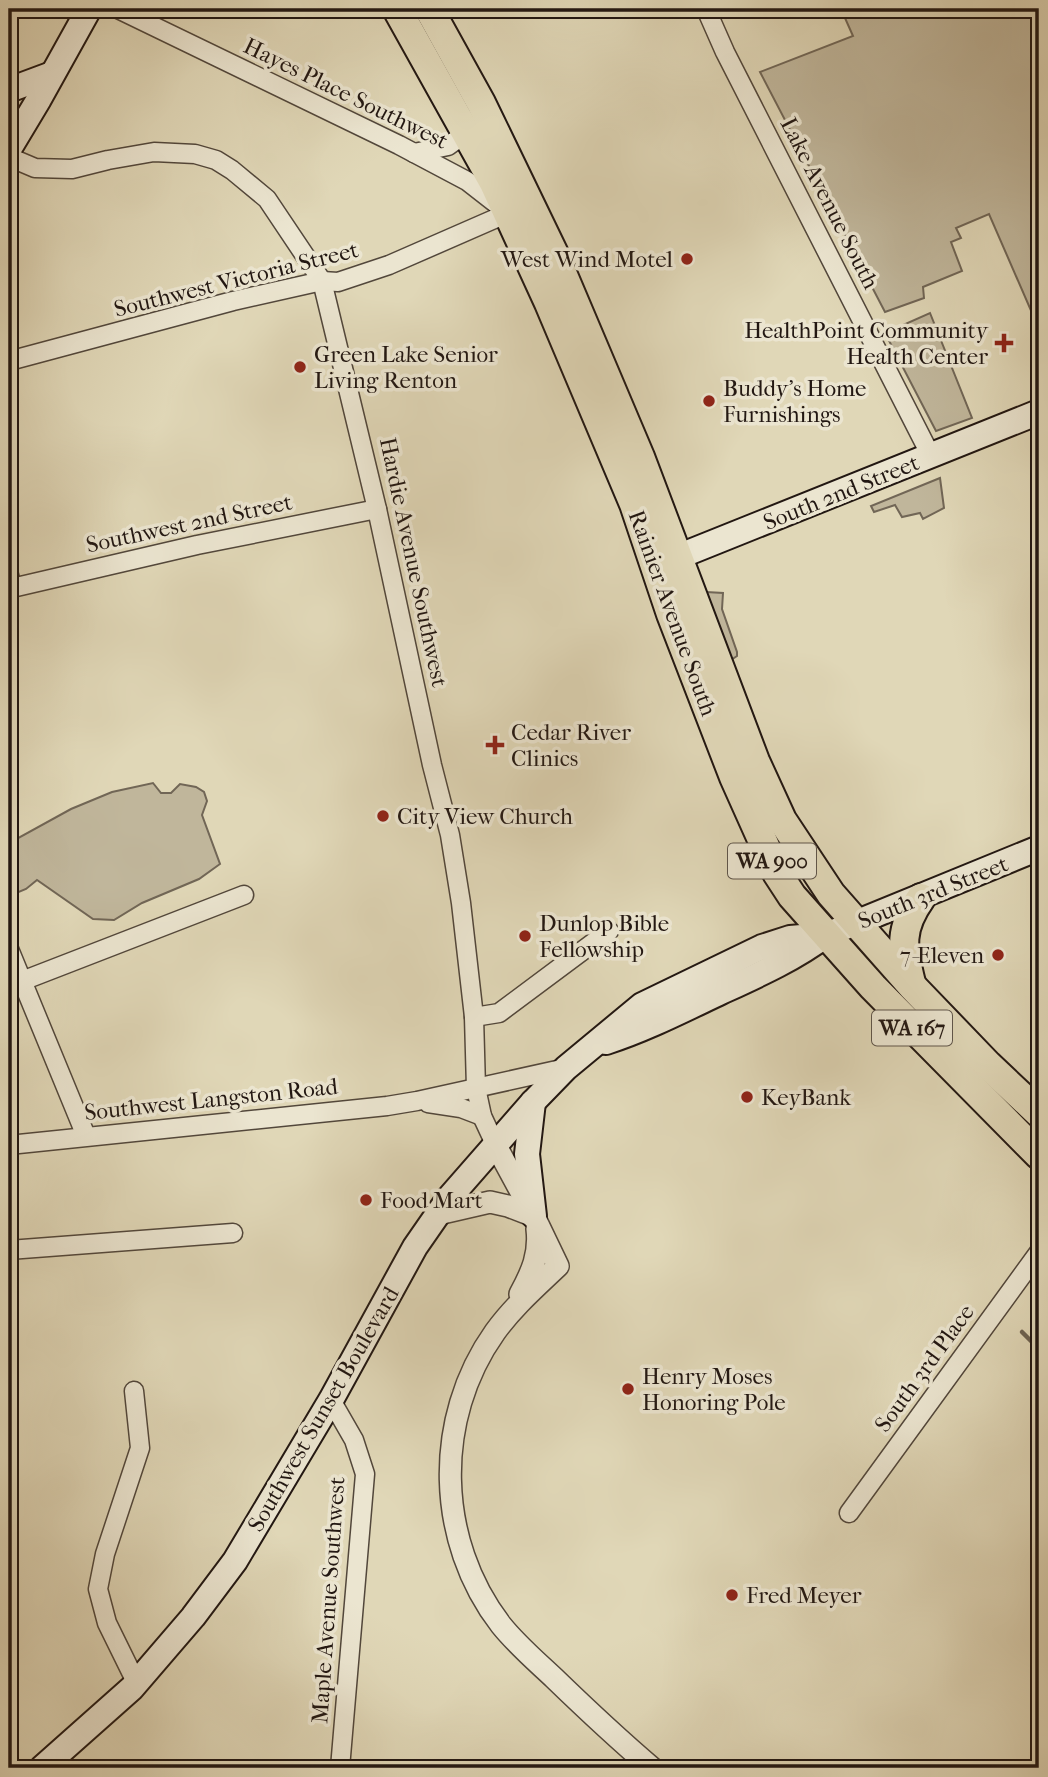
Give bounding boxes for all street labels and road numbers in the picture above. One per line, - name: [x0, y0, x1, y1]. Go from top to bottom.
- street label: Hayes Place Southwest: [239, 32, 452, 155]
- street label: Lake Avenue South: [775, 113, 885, 294]
- street label: Southwest Victoria Street: [111, 236, 361, 323]
- street label: Hardie Avenue Southwest: [374, 435, 453, 689]
- street label: South 2nd Street: [759, 449, 923, 536]
- street label: Southwest 2nd Street: [84, 488, 295, 559]
- street label: Rainier Avenue South: [623, 507, 722, 720]
- road number: WA 900: [728, 844, 816, 878]
- street label: South 3rd Street: [854, 850, 1012, 935]
- road number: WA 167: [872, 1010, 952, 1046]
- street label: Southwest Langston Road: [83, 1073, 339, 1126]
- street label: Southwest Sunset Boulevard: [242, 1282, 405, 1537]
- street label: South 3rd Place: [869, 1299, 980, 1437]
- street label: Maple Avenue Southwest: [306, 1476, 351, 1724]

